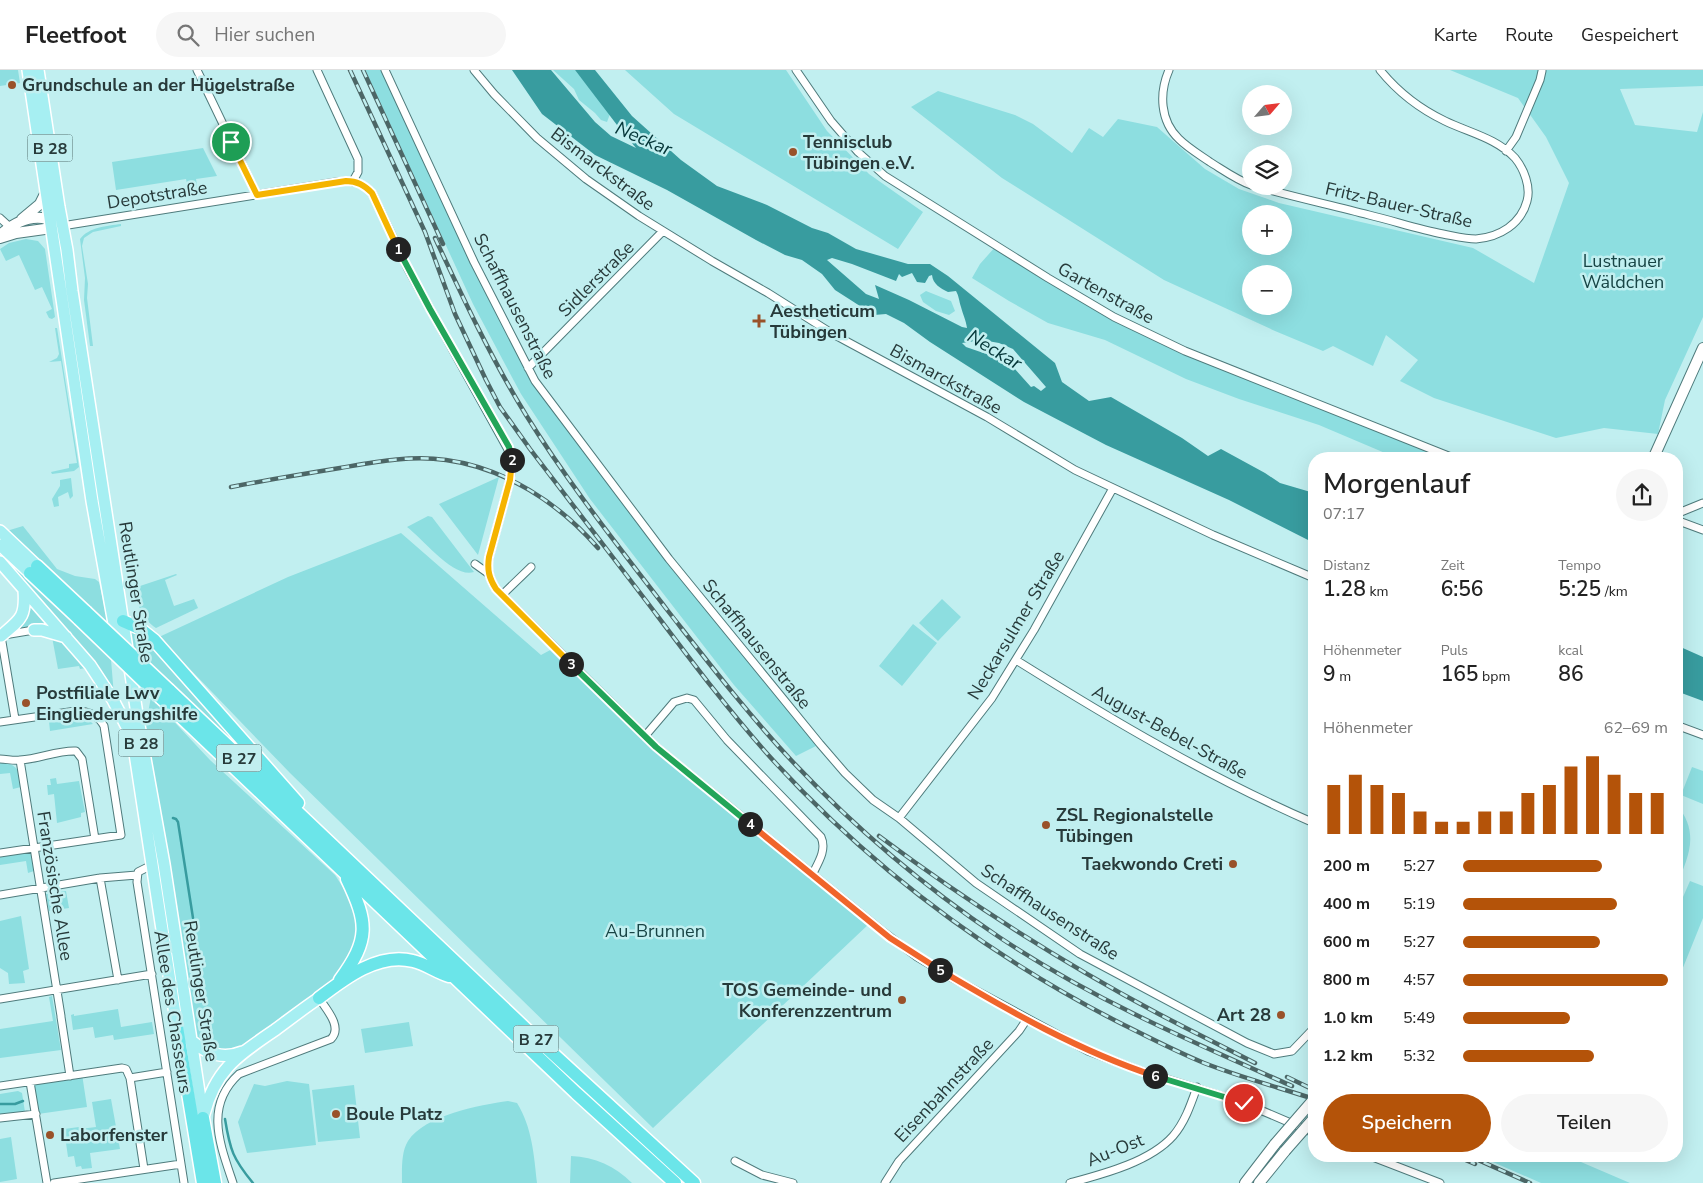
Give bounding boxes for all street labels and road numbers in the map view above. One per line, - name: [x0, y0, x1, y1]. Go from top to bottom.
- street label: Bismarckstraße: [546, 122, 660, 216]
- road number: B 28: [28, 134, 72, 162]
- street label: Depotstraße: [105, 175, 209, 215]
- street label: Fritz-Bauer-Straße: [1323, 176, 1475, 234]
- street label: Schaffhausenstraße: [468, 229, 562, 383]
- street label: Sidlerstraße: [553, 236, 639, 322]
- street label: Gartenstraße: [1053, 257, 1159, 329]
- street label: Bismarckstraße: [886, 338, 1006, 420]
- street label: Reutlinger Straße: [113, 520, 159, 664]
- street label: Neckarsulmer Straße: [962, 546, 1070, 704]
- street label: Schaffhausenstraße: [697, 574, 817, 714]
- street label: August-Bebel-Straße: [1088, 679, 1252, 785]
- road number: B 28: [118, 730, 164, 756]
- road number: B 27: [216, 744, 262, 771]
- street label: Französische Allee: [31, 810, 79, 962]
- street label: Schaffhausenstraße: [976, 858, 1124, 966]
- street label: Reutlinger Straße: [178, 919, 224, 1063]
- street label: Allee des Chasseurs: [148, 929, 198, 1095]
- road number: B 27: [514, 1026, 558, 1052]
- street label: Eisenbahnstraße: [889, 1032, 999, 1148]
- street label: Au-Ost: [1083, 1127, 1148, 1172]

